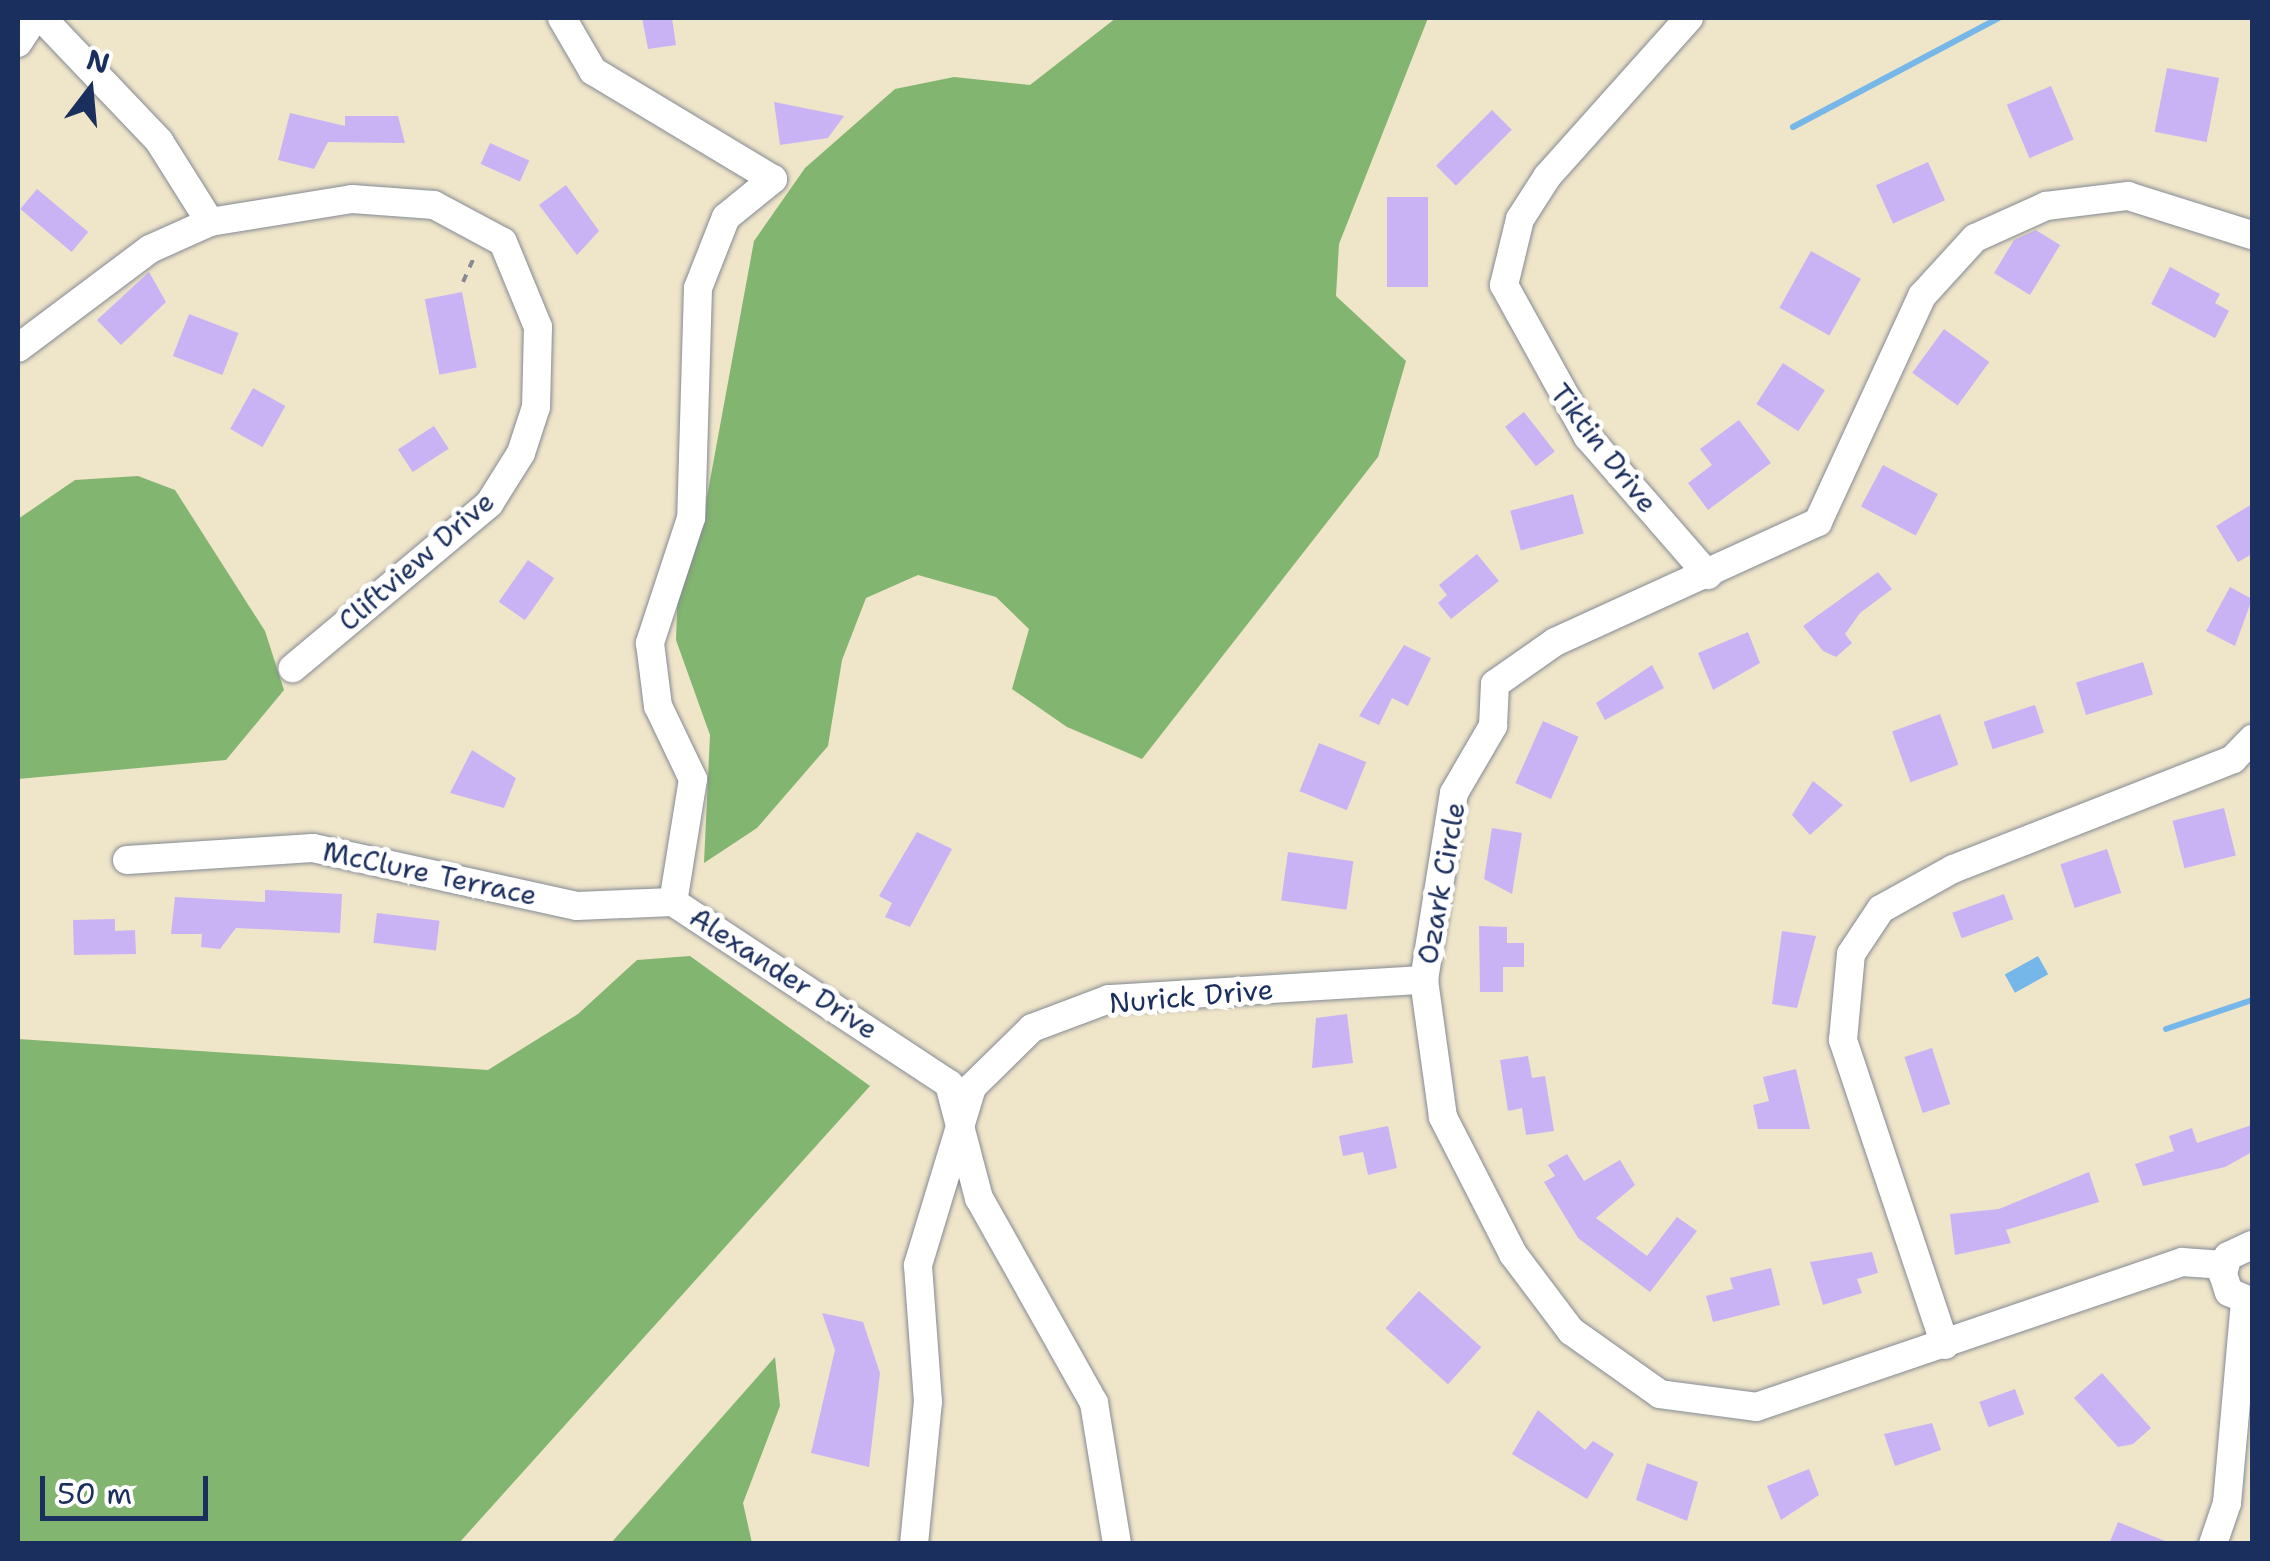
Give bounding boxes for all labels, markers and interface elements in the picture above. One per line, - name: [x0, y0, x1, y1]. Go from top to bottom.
- north arrow: [40, 40, 140, 140]
- text: N: [82, 40, 114, 82]
- street label: Tiktin Drive: [1543, 377, 1665, 519]
- street label: Cliftview Drive: [331, 484, 501, 638]
- street label: Ozark Circle: [1410, 799, 1472, 967]
- street label: McClure Terrace: [320, 834, 540, 912]
- street label: Alexander Drive: [684, 900, 884, 1046]
- street label: Nurick Drive: [1107, 972, 1275, 1020]
- scale bar: [45, 1456, 212, 1518]
- text: 50 m: [57, 1473, 132, 1514]

